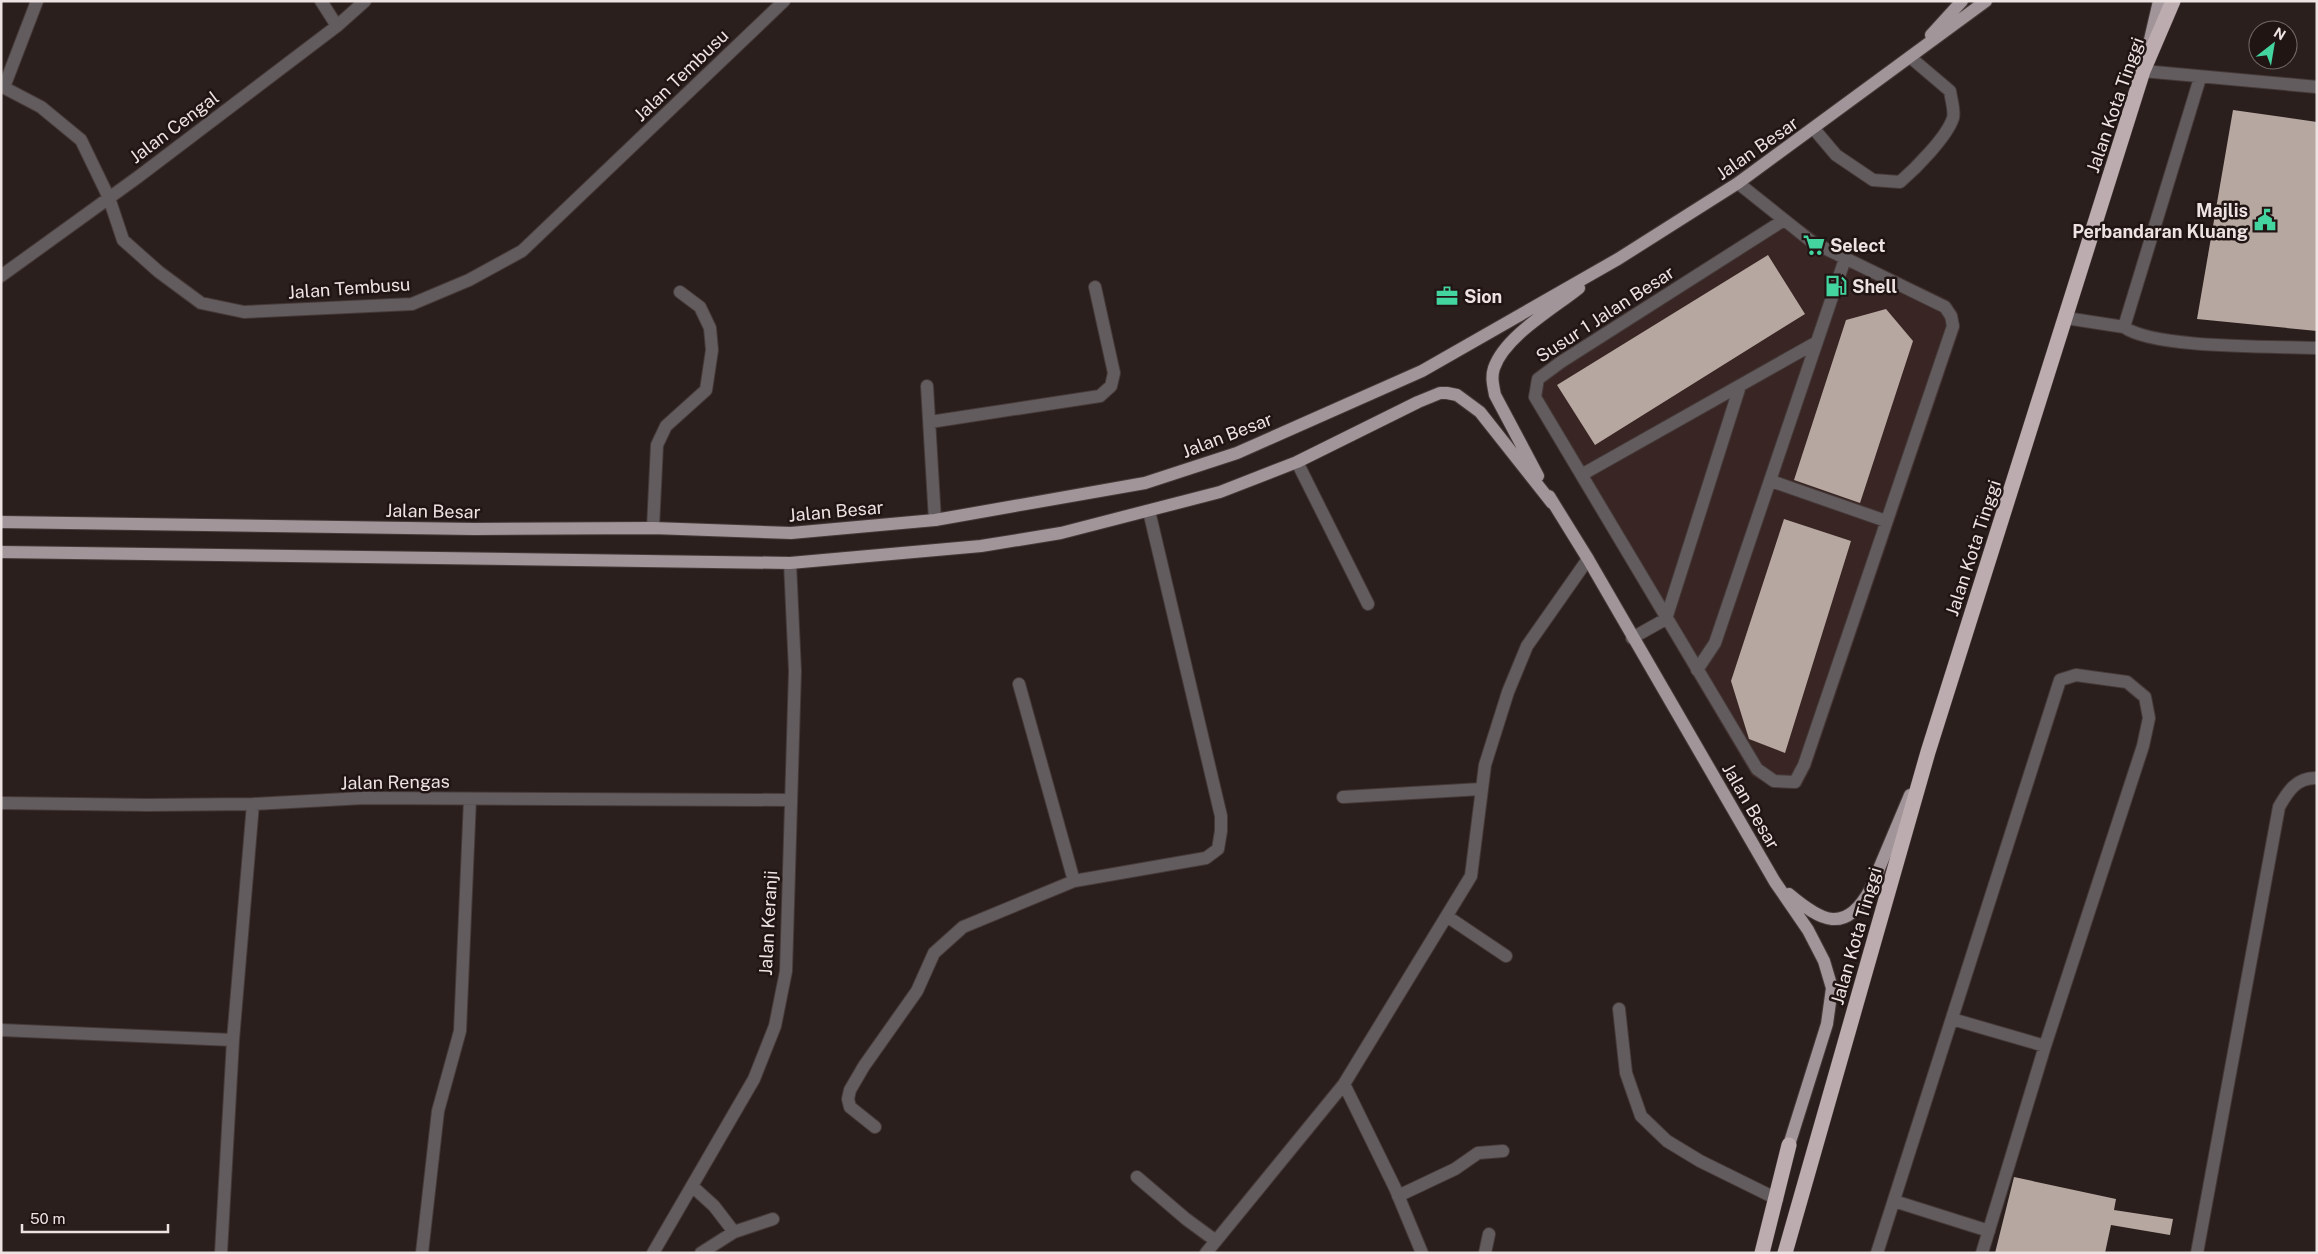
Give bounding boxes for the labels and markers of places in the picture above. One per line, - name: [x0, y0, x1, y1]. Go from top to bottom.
- place label: Majlis Perbandaran Kluang: [2072, 200, 2248, 242]
- public building icon: Majlis Perbandaran Kluang: [2252, 207, 2278, 233]
- supermarket icon: Select: [1801, 232, 1827, 258]
- place label: Select: [1830, 235, 1886, 256]
- fuel station icon: Shell: [1823, 273, 1849, 299]
- place label: Shell: [1852, 276, 1897, 297]
- office icon: Sion: [1434, 283, 1460, 309]
- place label: Sion: [1464, 286, 1502, 307]

